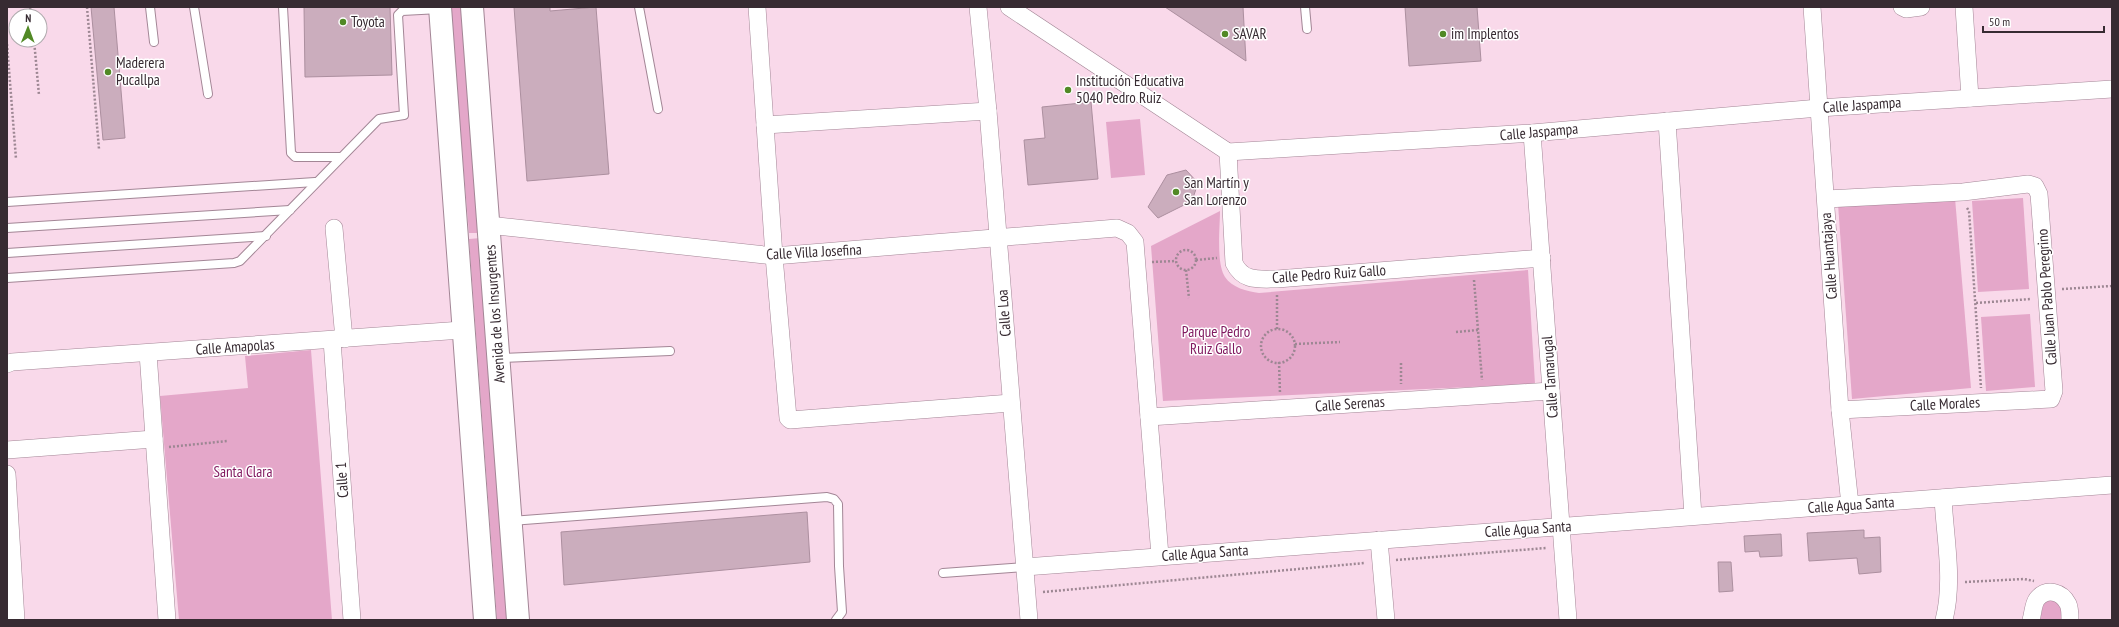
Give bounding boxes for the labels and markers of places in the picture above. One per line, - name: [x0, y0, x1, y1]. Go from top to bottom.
- place label: Toyota: [351, 12, 385, 31]
- marker: Toyota: [338, 17, 348, 27]
- place label: SAVAR: [1233, 24, 1267, 43]
- place label: im Implentos: [1451, 24, 1519, 43]
- marker: SAVAR: [1220, 29, 1230, 39]
- marker: im Implentos: [1438, 29, 1448, 39]
- place label: Maderera Pucallpa: [116, 53, 165, 89]
- marker: Maderera Pucallpa: [103, 67, 113, 77]
- place label: Institución Educativa 5040 Pedro Ruiz: [1076, 71, 1184, 107]
- marker: Institución Educativa 5040 Pedro Ruiz: [1063, 85, 1073, 95]
- place label: San Martín y San Lorenzo: [1184, 173, 1249, 209]
- marker: San Martín y San Lorenzo: [1171, 187, 1181, 197]

